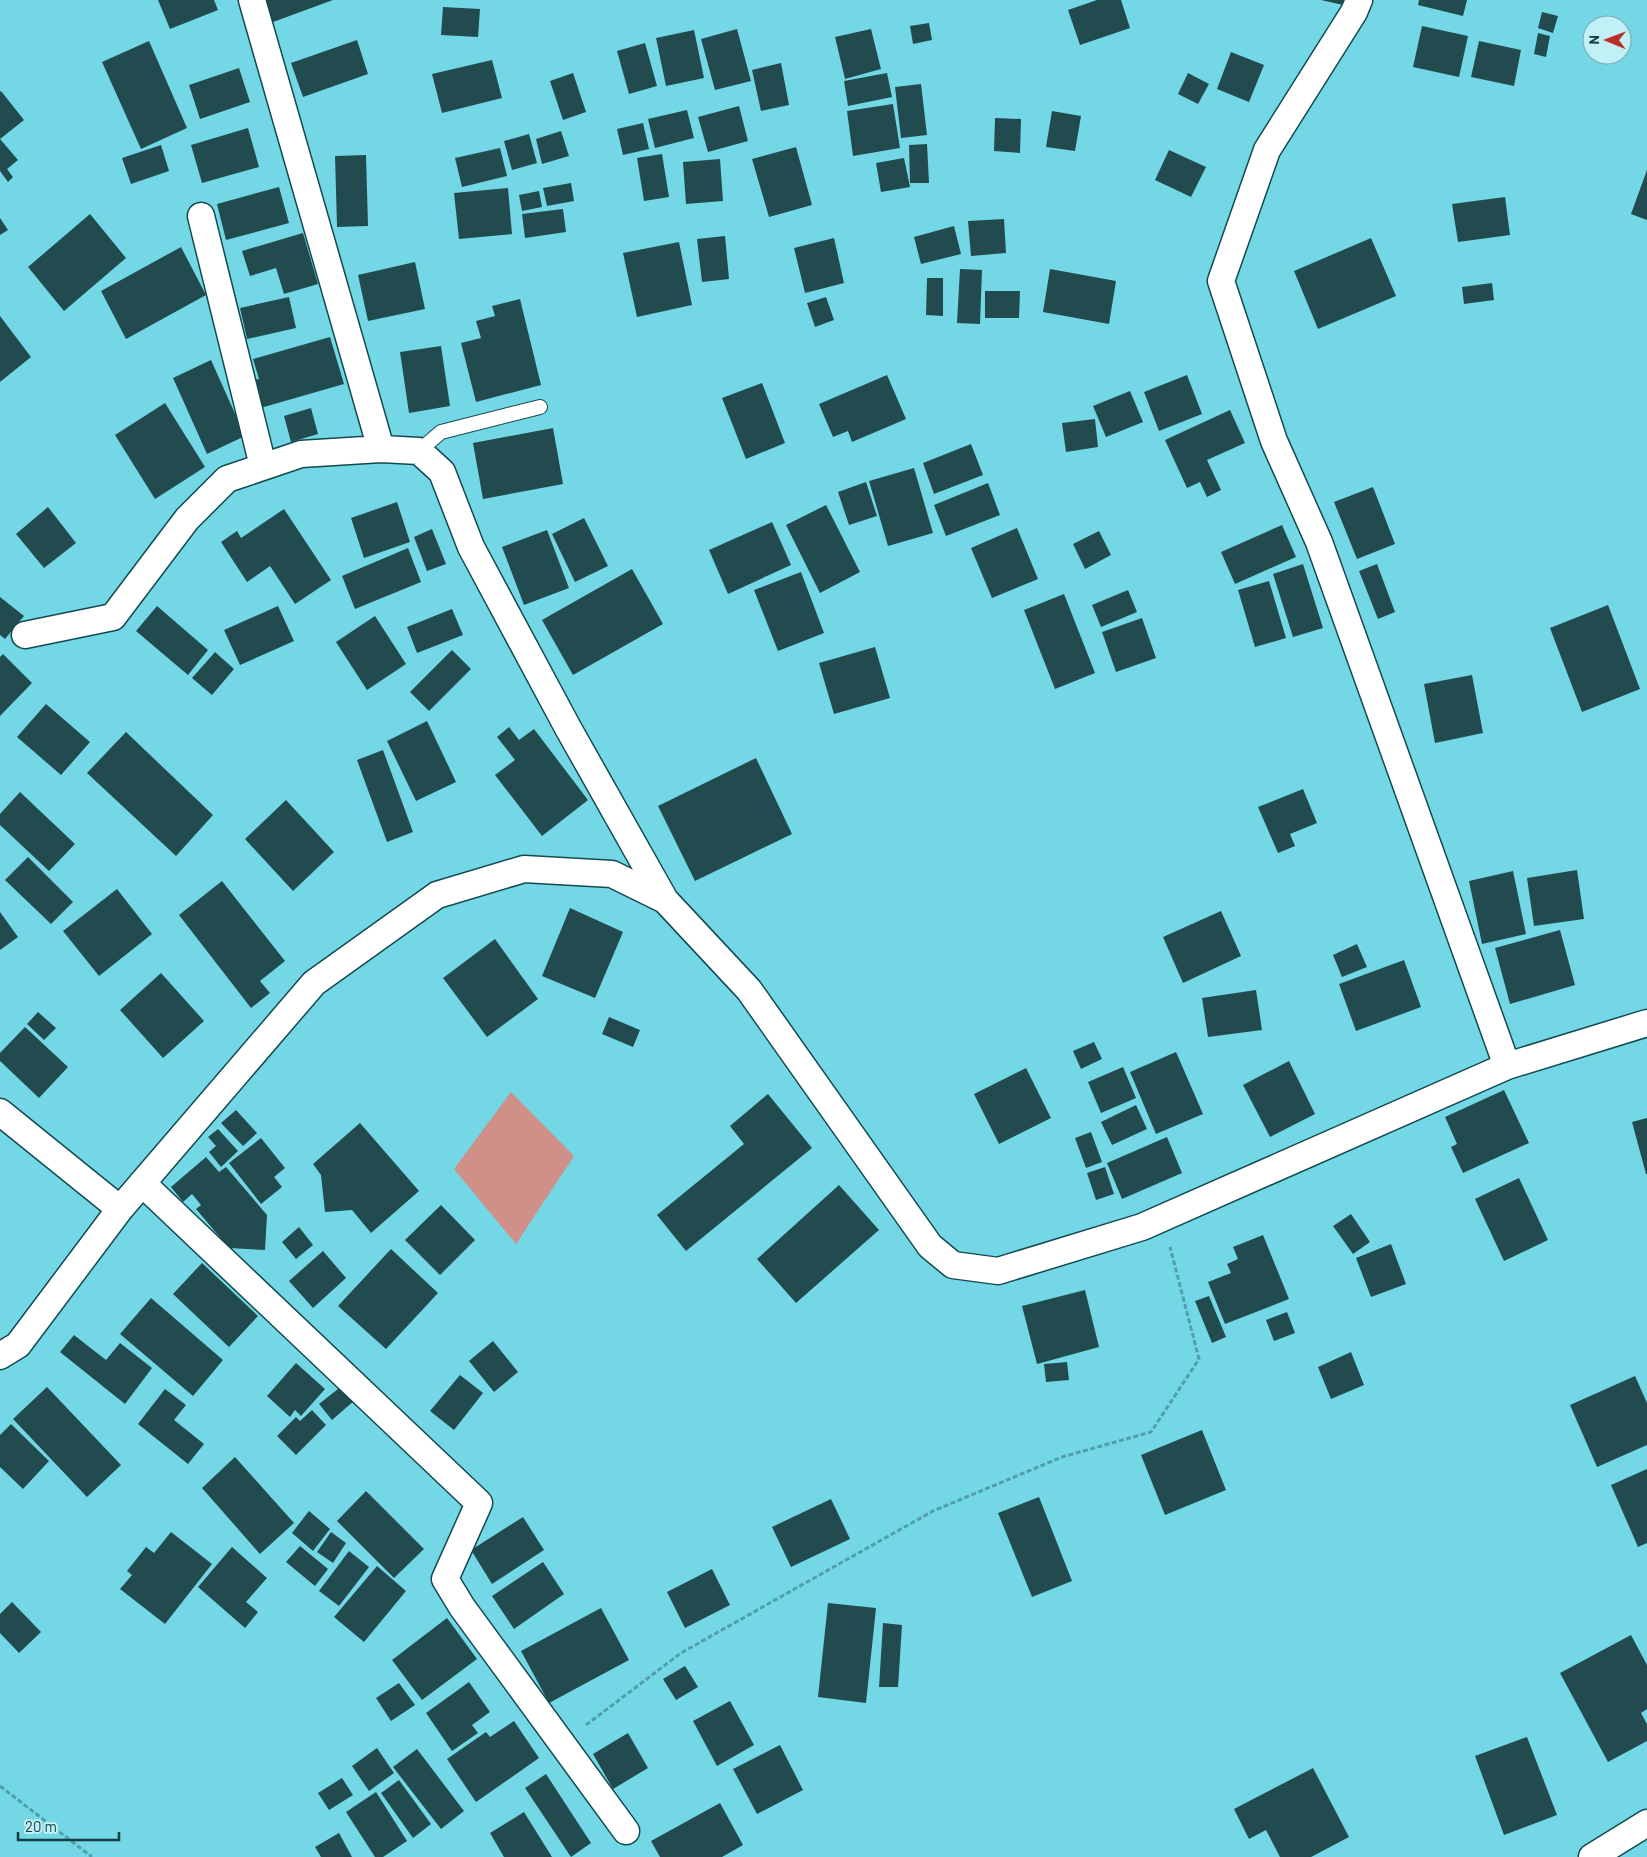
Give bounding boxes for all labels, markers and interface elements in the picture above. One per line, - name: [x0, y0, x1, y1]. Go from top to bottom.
- north arrow: [1582, 15, 1632, 65]
- text: N: [1585, 35, 1602, 45]
- scale bar: [18, 1810, 119, 1842]
- text: 20 m: [25, 1817, 57, 1835]

